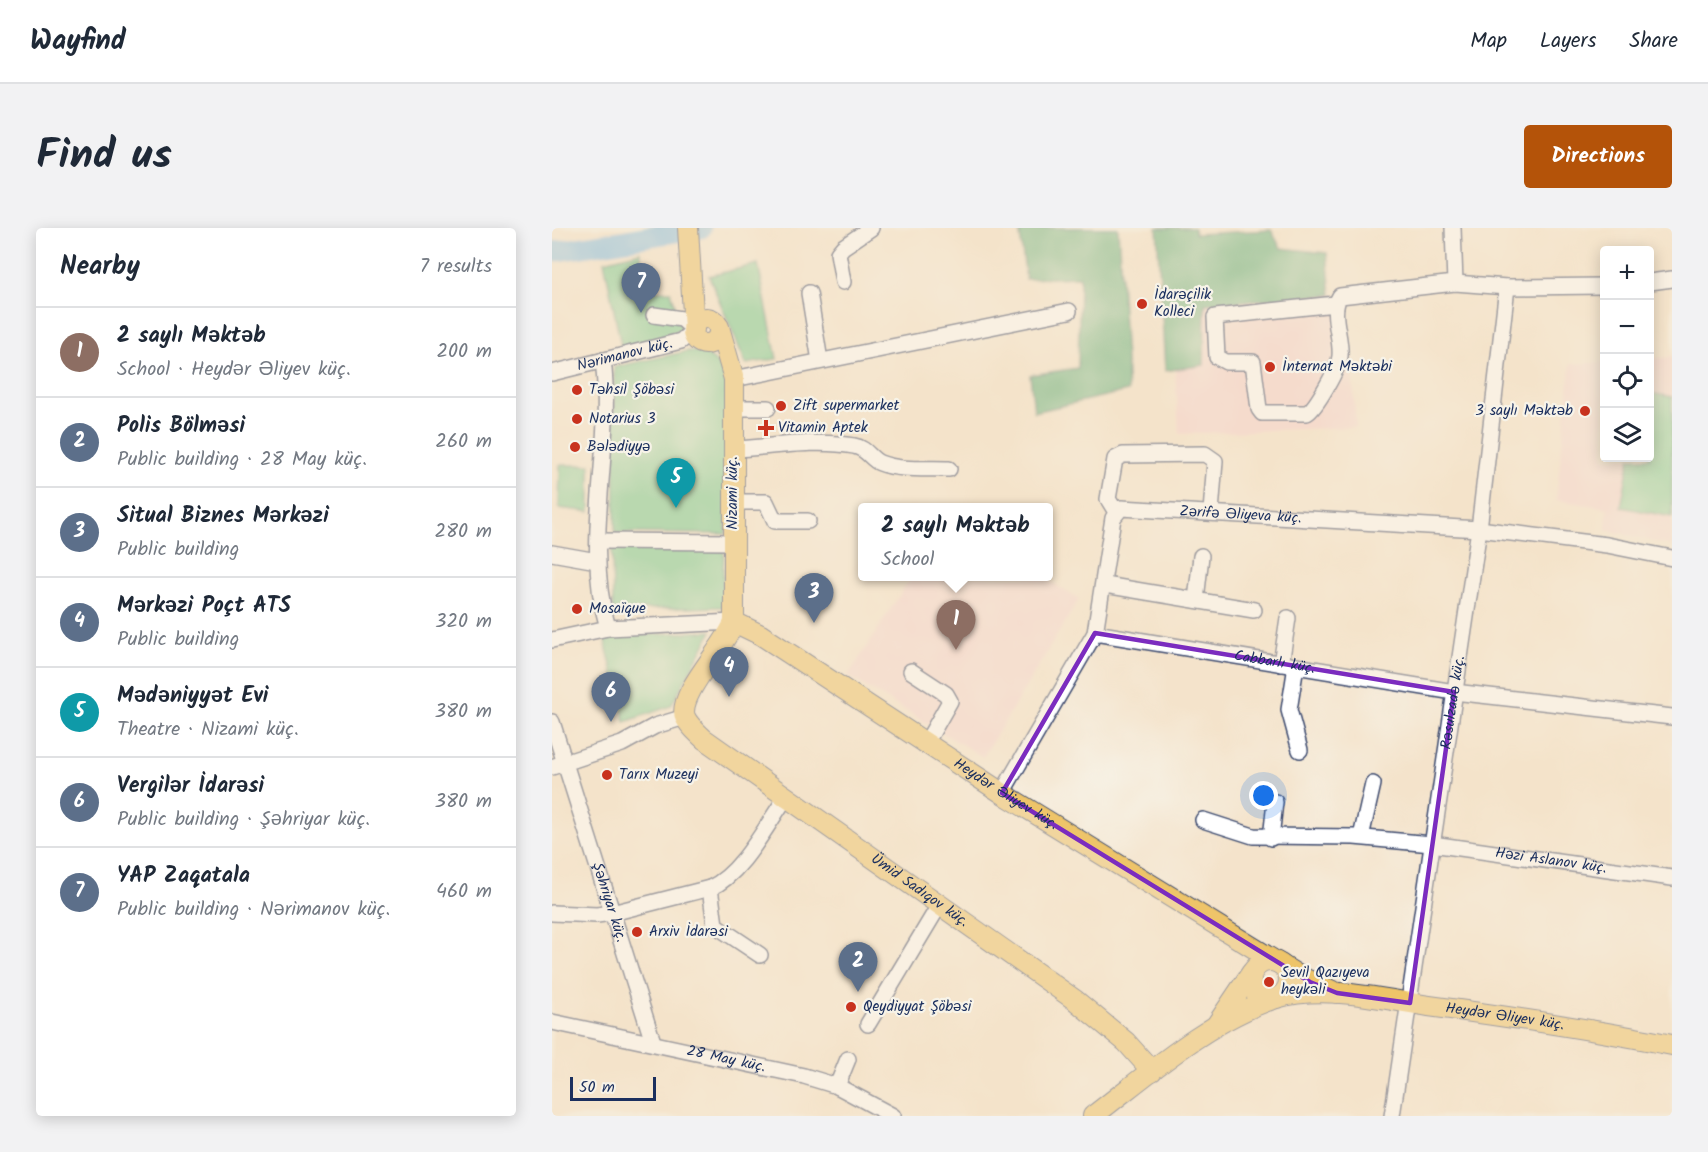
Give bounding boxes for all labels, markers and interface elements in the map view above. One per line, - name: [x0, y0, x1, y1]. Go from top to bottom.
- text: Wayfind: [30, 19, 126, 64]
- text: Map: [1470, 25, 1507, 58]
- text: Layers: [1540, 25, 1596, 58]
- text: Share: [1629, 25, 1678, 58]
- text: Find us: [36, 123, 172, 190]
- button: Directions: [1524, 125, 1672, 188]
- text: Nearby: [60, 246, 140, 288]
- map controls: [1600, 246, 1654, 462]
- button: +: [1600, 246, 1654, 300]
- text: 7 results: [420, 251, 492, 283]
- pin: 7: [622, 264, 661, 313]
- place label: İdarəçilik Kolleci: [1154, 283, 1212, 324]
- marker: İdarəçilik Kolleci: [1135, 297, 1149, 311]
- button: −: [1600, 300, 1654, 354]
- text: 2 saylı Məktəb: [117, 319, 266, 354]
- street label: Nərimanov küç.: [574, 332, 675, 378]
- text: 1: [76, 336, 83, 368]
- text: 200 m: [436, 336, 492, 368]
- text: School · Heydər Əliyev küç.: [117, 354, 351, 386]
- button: locate: [1600, 354, 1654, 408]
- place label: İnternat Məktəbi: [1282, 355, 1393, 379]
- marker: İnternat Məktəbi: [1263, 360, 1277, 374]
- place label: Təhsil Şöbəsi: [589, 378, 676, 402]
- marker: Təhsil Şöbəsi: [570, 383, 584, 397]
- place label: Zift supermarket: [793, 394, 900, 418]
- marker: Zift supermarket: [774, 399, 788, 413]
- place label: 3 saylı Məktəb: [1475, 399, 1573, 423]
- marker: 3 saylı Məktəb: [1578, 404, 1592, 418]
- place label: Notarius 3: [589, 407, 656, 431]
- button: layers: [1600, 408, 1654, 462]
- text: Polis Bölməsi: [117, 409, 245, 444]
- marker: Notarius 3: [570, 412, 584, 426]
- place label: Vitamin Aptek: [778, 416, 869, 440]
- marker: Vitamin Aptek: [759, 421, 773, 435]
- text: 2: [74, 426, 85, 458]
- text: 260 m: [435, 426, 492, 458]
- place label: Bələdiyyə: [587, 435, 650, 459]
- marker: Bələdiyyə: [568, 440, 582, 454]
- text: Public building · 28 May küç.: [117, 444, 367, 476]
- street label: Nizami küç.: [721, 456, 745, 530]
- pin: 5: [656, 458, 696, 508]
- text: Situal Biznes Mərkəzi: [117, 499, 329, 534]
- street label: Zərifə Əliyeva küç.: [1179, 499, 1302, 531]
- popup: [858, 503, 1053, 581]
- text: 2 saylı Məktəb: [881, 509, 1030, 544]
- text: 3: [74, 516, 85, 548]
- text: 280 m: [434, 516, 492, 548]
- text: Public building: [117, 534, 239, 566]
- text: School: [881, 544, 934, 576]
- pin: 3: [794, 574, 834, 623]
- text: Mərkəzi Poçt ATS: [117, 589, 291, 624]
- place label: Mosaïque: [589, 597, 646, 621]
- pin: 1: [936, 600, 976, 650]
- marker: Mosaïque: [570, 602, 584, 616]
- text: 4: [74, 606, 85, 638]
- text: 320 m: [435, 606, 492, 638]
- text: Public building: [117, 624, 239, 656]
- street label: Cabbarlı küç.: [1232, 644, 1317, 681]
- pin: 4: [710, 648, 748, 697]
- street label: Rəsulzadə küç.: [1434, 654, 1472, 751]
- pin: 6: [592, 672, 630, 722]
- text: Mədəniyyət Evi: [117, 679, 269, 714]
- text: 5: [74, 696, 85, 728]
- text: 380 m: [435, 696, 492, 728]
- text: Theatre · Nizami küç.: [117, 714, 299, 746]
- street label: Heydər Əliyev küç.: [948, 752, 1063, 837]
- place label: Tarıx Muzeyi: [619, 763, 700, 787]
- marker: Tarıx Muzeyi: [600, 768, 614, 782]
- text: Vergilər İdarəsi: [117, 769, 264, 804]
- your location: [1249, 781, 1278, 810]
- text: 6: [74, 786, 85, 818]
- text: 380 m: [435, 786, 492, 818]
- text: Public building · Şəhriyar küç.: [117, 804, 370, 836]
- street label: Həzi Aslanov küç.: [1494, 841, 1608, 881]
- street label: Ümid Sadıqov küç.: [866, 848, 974, 934]
- text: YAP Zaqatala: [117, 859, 250, 894]
- street label: Şəhriyar küç.: [585, 859, 633, 945]
- text: 7: [75, 876, 84, 908]
- text: 460 m: [436, 876, 492, 908]
- text: Public building · Nərimanov küç.: [117, 894, 390, 926]
- place label: Arxiv İdarəsi: [649, 920, 729, 944]
- marker: Arxiv İdarəsi: [630, 925, 644, 939]
- pin: 2: [838, 942, 878, 992]
- place label: Sevil Qazıyeva heykəli: [1281, 961, 1370, 1002]
- marker: Sevil Qazıyeva heykəli: [1262, 975, 1276, 989]
- place label: Qeydiyyat Şöbəsi: [863, 995, 973, 1019]
- street label: Heydər Əliyev küç.: [1444, 996, 1566, 1038]
- marker: Qeydiyyat Şöbəsi: [844, 1000, 858, 1014]
- street label: 28 May küç.: [684, 1039, 768, 1079]
- scale bar: [570, 1074, 656, 1102]
- text: 50 m: [579, 1075, 615, 1100]

